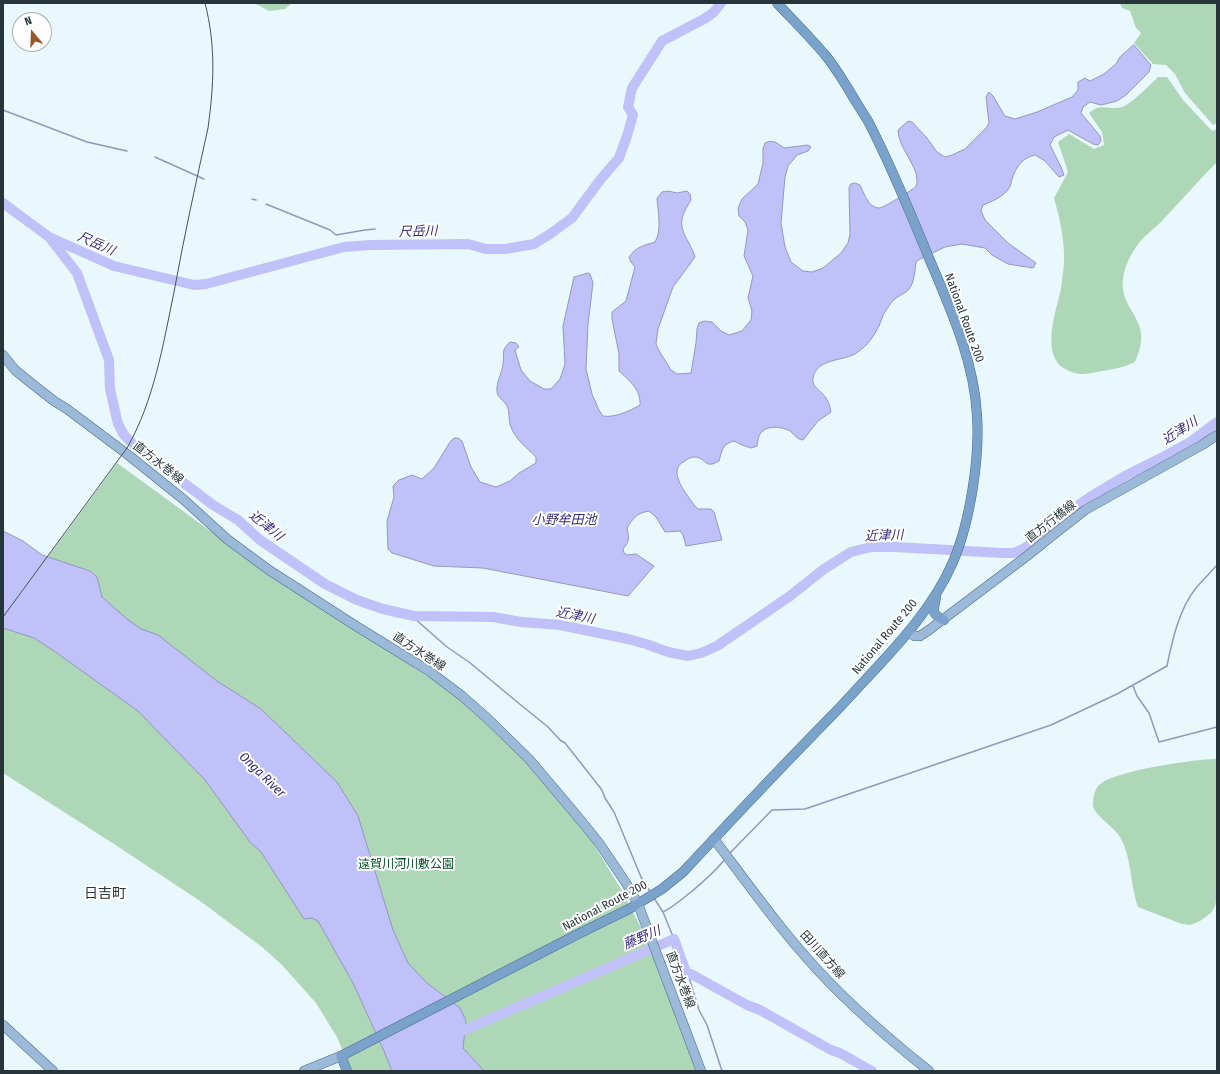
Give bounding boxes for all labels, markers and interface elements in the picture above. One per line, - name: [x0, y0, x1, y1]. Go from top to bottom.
- north arrow: [12, 12, 52, 52]
- text: N: [23, 14, 33, 28]
- water label: 尺岳川: [398, 224, 438, 240]
- water label: 尺岳川: [75, 229, 117, 259]
- street label: National Route 200: [941, 271, 987, 365]
- water label: 近津川: [1159, 414, 1201, 448]
- street label: 直方水巻線: [130, 439, 186, 487]
- street label: 直方行橋線: [1023, 498, 1079, 546]
- water label: 近津川: [246, 508, 286, 544]
- water label: 小野牟田池: [532, 512, 596, 528]
- water label: 近津川: [864, 528, 904, 544]
- street label: National Route 200: [849, 596, 921, 678]
- water label: 近津川: [554, 605, 596, 627]
- street label: 直方水巻線: [390, 630, 448, 674]
- water label: Onga River: [236, 749, 288, 801]
- park label: 遠賀川河川敷公園: [358, 858, 454, 872]
- street label: National Route 200: [560, 878, 650, 934]
- district label: 日吉町: [84, 886, 126, 902]
- water label: 藤野川: [621, 923, 663, 953]
- street label: 田川直方線: [797, 928, 847, 982]
- street label: 直方水巻線: [663, 949, 697, 1011]

